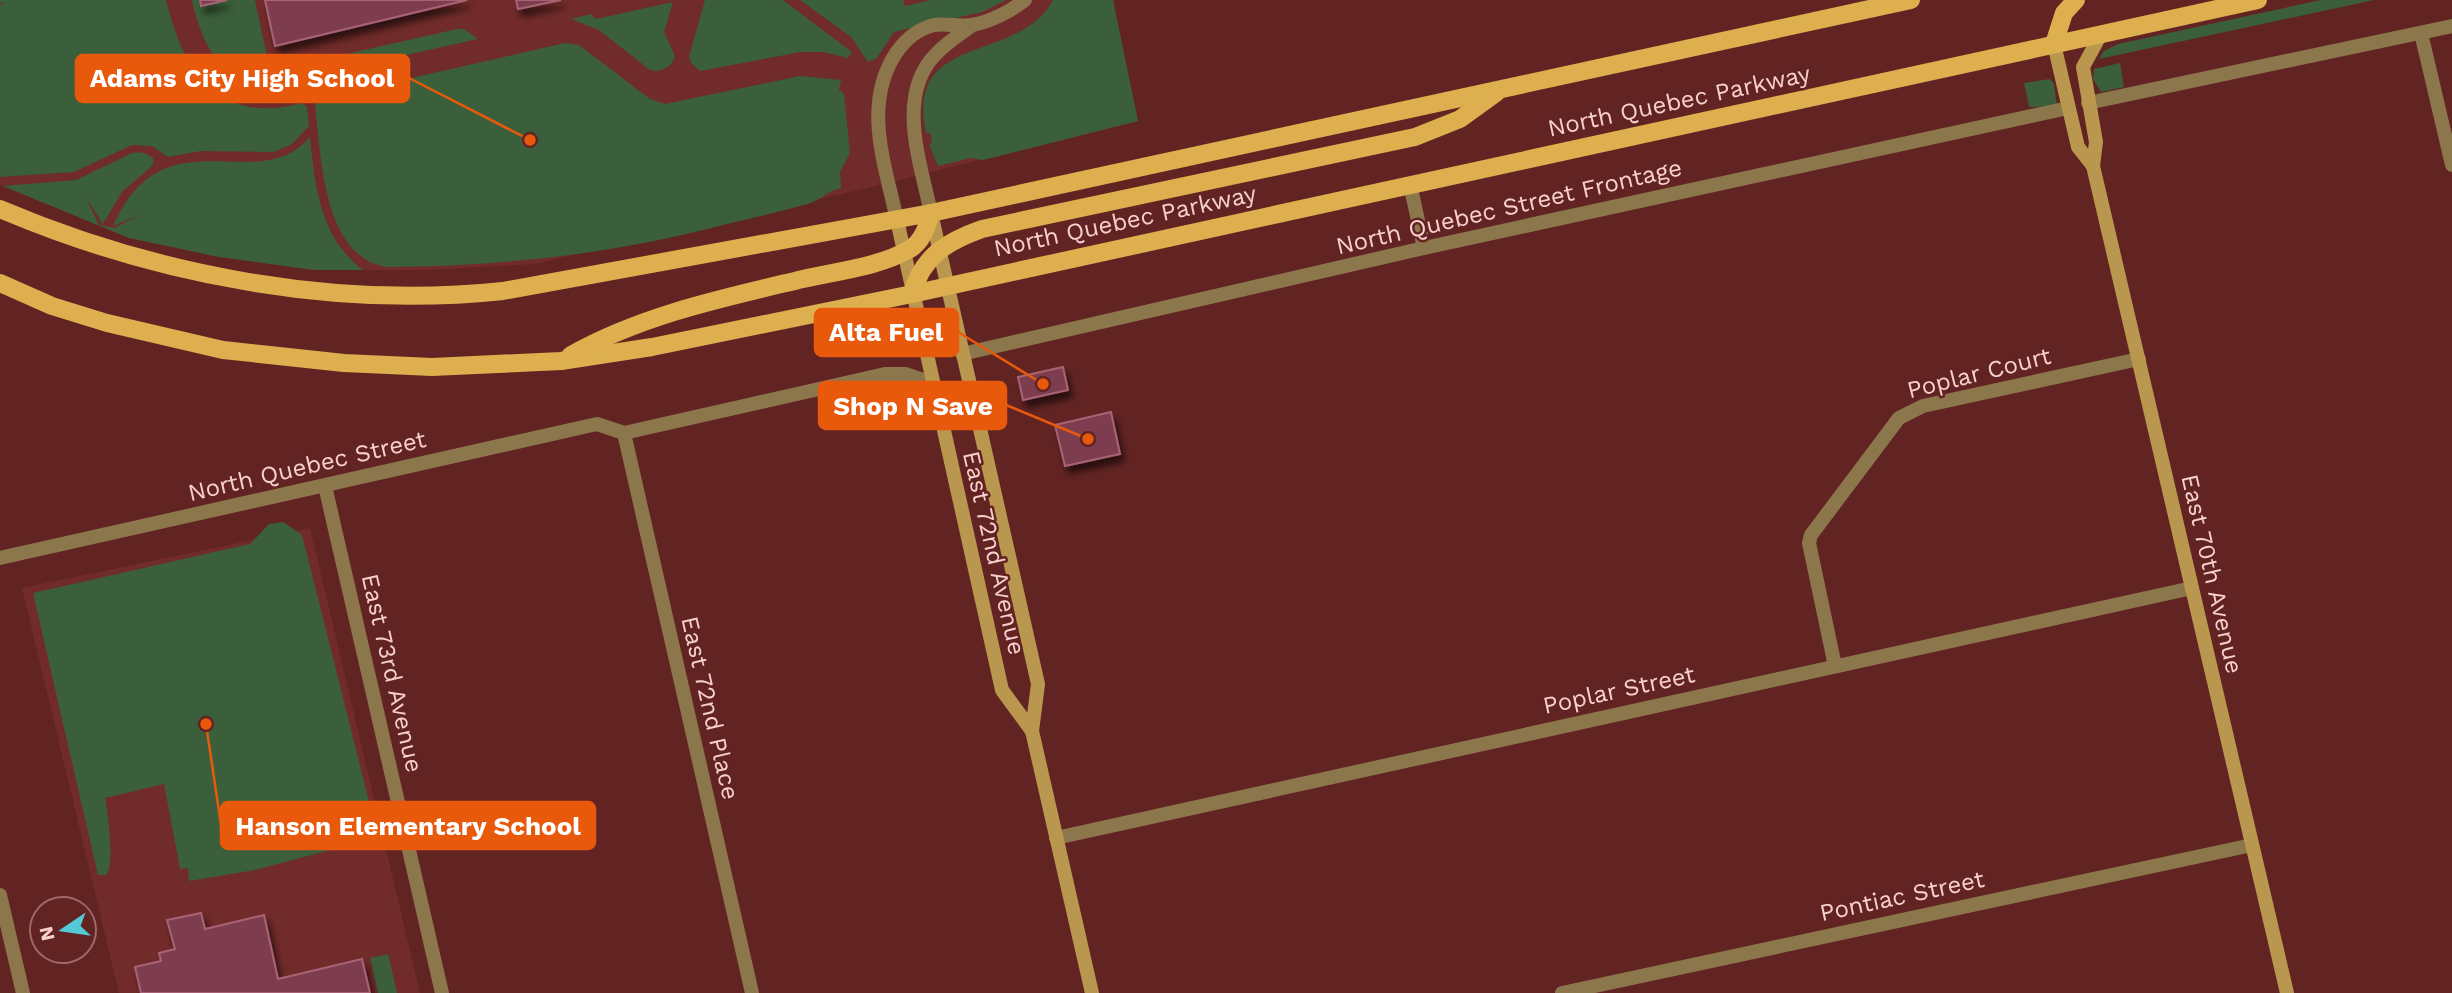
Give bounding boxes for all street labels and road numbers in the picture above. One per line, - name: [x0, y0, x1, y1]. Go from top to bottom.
- street label: North Quebec Parkway: [1545, 59, 1813, 143]
- street label: North Quebec Street Frontage: [1333, 154, 1685, 260]
- street label: North Quebec Parkway: [991, 179, 1259, 263]
- street label: Poplar Court: [1904, 342, 2054, 404]
- street label: North Quebec Street: [185, 425, 429, 507]
- street label: East 72nd Avenue: [957, 448, 1031, 658]
- street label: East 70th Avenue: [2175, 472, 2249, 676]
- street label: East 73rd Avenue: [356, 571, 428, 775]
- street label: East 72nd Place: [675, 614, 745, 802]
- street label: Poplar Street: [1541, 660, 1697, 720]
- street label: Pontiac Street: [1817, 865, 1987, 927]

